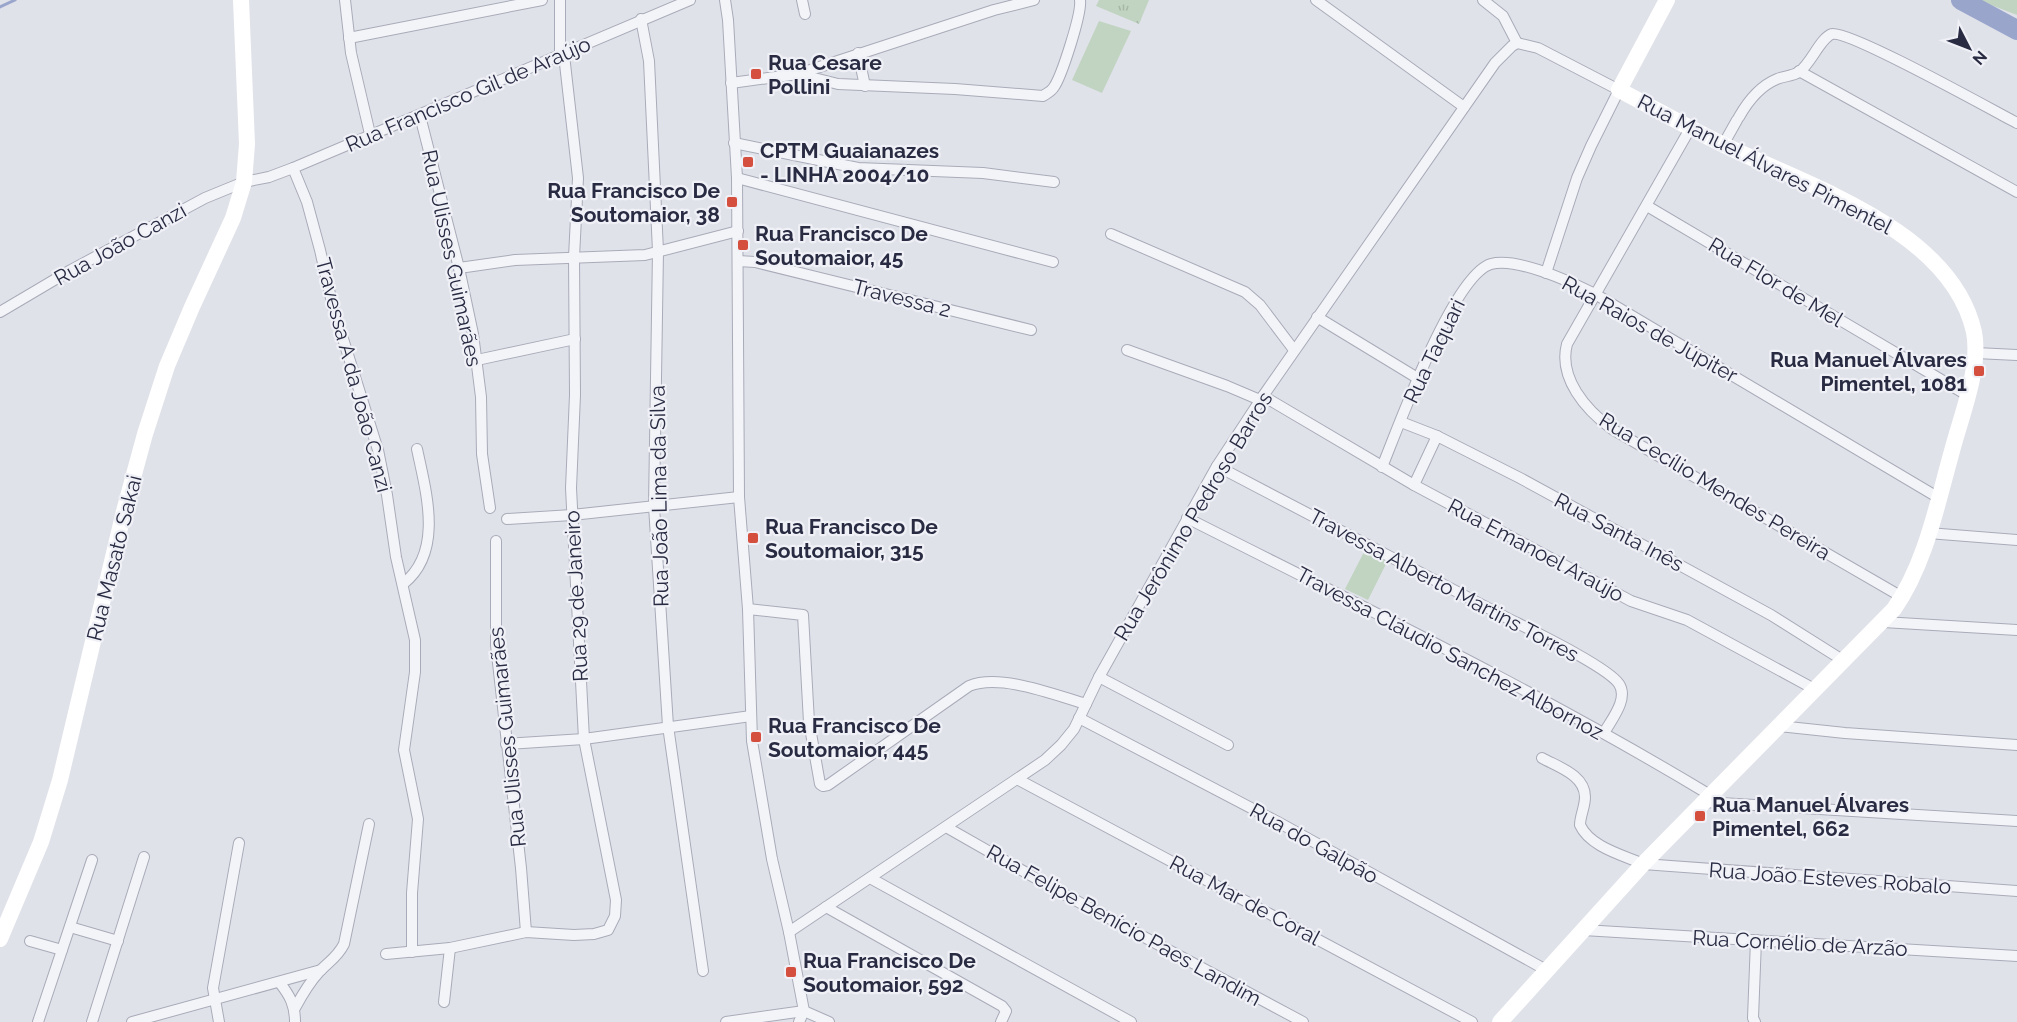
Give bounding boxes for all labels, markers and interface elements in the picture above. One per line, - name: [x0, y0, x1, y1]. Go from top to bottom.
- north arrow: [1939, 18, 1999, 78]
- street label: Rua Francisco Gil de Araújo: [342, 31, 594, 157]
- text: N: [1969, 47, 1991, 69]
- place label: Rua Cesare Pollini: [768, 50, 882, 99]
- marker: Rua Cesare Pollini: [749, 67, 763, 81]
- street label: Rua Manuel Álvares Pimentel: [1633, 89, 1897, 239]
- place label: CPTM Guaianazes - LINHA 2004/10: [760, 138, 939, 187]
- street label: Rua Ulisses Guimarães: [417, 147, 487, 369]
- marker: CPTM Guaianazes - LINHA 2004/10: [741, 155, 755, 169]
- place label: Rua Francisco De Soutomaior, 38: [547, 178, 720, 227]
- marker: Rua Francisco De Soutomaior, 38: [725, 195, 739, 209]
- street label: Rua João Canzi: [50, 197, 190, 291]
- place label: Rua Francisco De Soutomaior, 45: [755, 221, 928, 270]
- street label: Rua Flor de Mel: [1704, 232, 1848, 332]
- marker: Rua Francisco De Soutomaior, 45: [736, 238, 750, 252]
- street label: Travessa A da João Canzi: [311, 255, 397, 495]
- street label: Rua Raios de Júpiter: [1558, 270, 1743, 388]
- street label: Travessa 2: [850, 274, 954, 322]
- street label: Rua Taquari: [1398, 295, 1470, 407]
- place label: Rua Manuel Álvares Pimentel, 1081: [1770, 347, 1967, 396]
- marker: Rua Manuel Álvares Pimentel, 1081: [1972, 364, 1986, 378]
- street label: Rua João Lima da Silva: [645, 385, 673, 607]
- street label: Rua Jerônimo Pedroso Barros: [1109, 387, 1277, 645]
- street label: Rua Cecílio Mendes Pereira: [1595, 407, 1835, 565]
- street label: Rua Masato Sakai: [81, 472, 147, 644]
- street label: Rua Santa Inês: [1550, 487, 1688, 577]
- street label: Rua Emanoel Araújo: [1444, 493, 1628, 607]
- street label: Travessa Alberto Martins Torres: [1305, 503, 1583, 667]
- street label: Rua 29 de Janeiro: [559, 510, 593, 682]
- place label: Rua Francisco De Soutomaior, 315: [765, 514, 938, 563]
- marker: Rua Francisco De Soutomaior, 315: [746, 531, 760, 545]
- street label: Travessa Cláudio Sanchez Albornoz: [1292, 561, 1608, 745]
- street label: Rua Ulisses Guimarães: [483, 626, 531, 848]
- place label: Rua Francisco De Soutomaior, 445: [768, 713, 941, 762]
- marker: Rua Francisco De Soutomaior, 445: [749, 730, 763, 744]
- place label: Rua Manuel Álvares Pimentel, 662: [1712, 792, 1909, 841]
- street label: Rua do Galpão: [1245, 797, 1383, 889]
- marker: Rua Manuel Álvares Pimentel, 662: [1693, 809, 1707, 823]
- street label: Rua Felipe Benício Paes Landim: [982, 839, 1266, 1011]
- street label: Rua Mar de Coral: [1165, 850, 1325, 950]
- street label: Rua João Esteves Robalo: [1708, 857, 1952, 899]
- street label: Rua Cornélio de Arzão: [1692, 925, 1908, 961]
- place label: Rua Francisco De Soutomaior, 592: [803, 948, 976, 997]
- marker: Rua Francisco De Soutomaior, 592: [784, 965, 798, 979]

